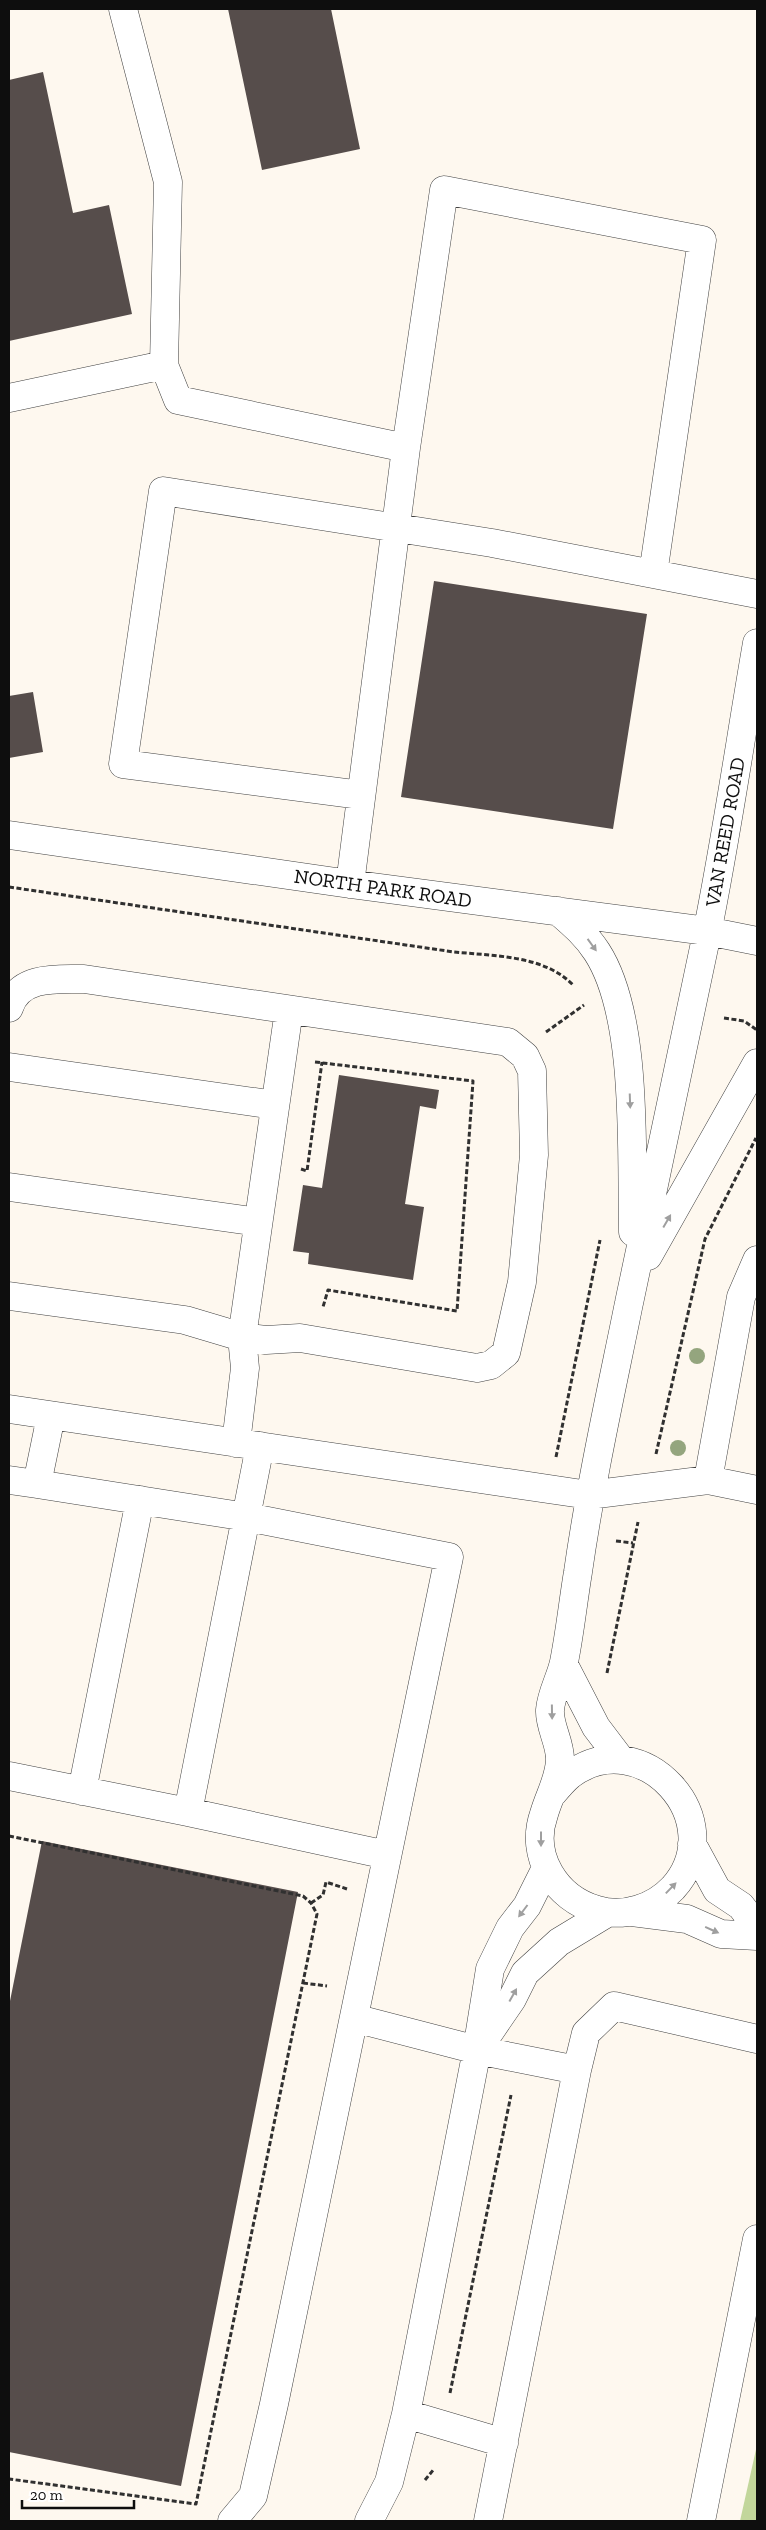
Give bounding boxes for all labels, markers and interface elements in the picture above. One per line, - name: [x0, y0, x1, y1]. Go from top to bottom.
- street label: VAN REED ROAD: [700, 755, 750, 910]
- street label: NORTH PARK ROAD: [293, 864, 473, 912]
- one-way arrow: [587, 938, 597, 952]
- one-way arrow: [626, 1093, 634, 1109]
- one-way arrow: [663, 1214, 672, 1228]
- one-way arrow: [548, 1704, 556, 1720]
- one-way arrow: [537, 1831, 545, 1847]
- one-way arrow: [665, 1882, 677, 1894]
- one-way arrow: [518, 1904, 528, 1918]
- one-way arrow: [705, 1926, 719, 1934]
- one-way arrow: [509, 1989, 518, 2002]
- scale bar: [22, 2478, 135, 2510]
- text: 20 m: [30, 2486, 63, 2504]

